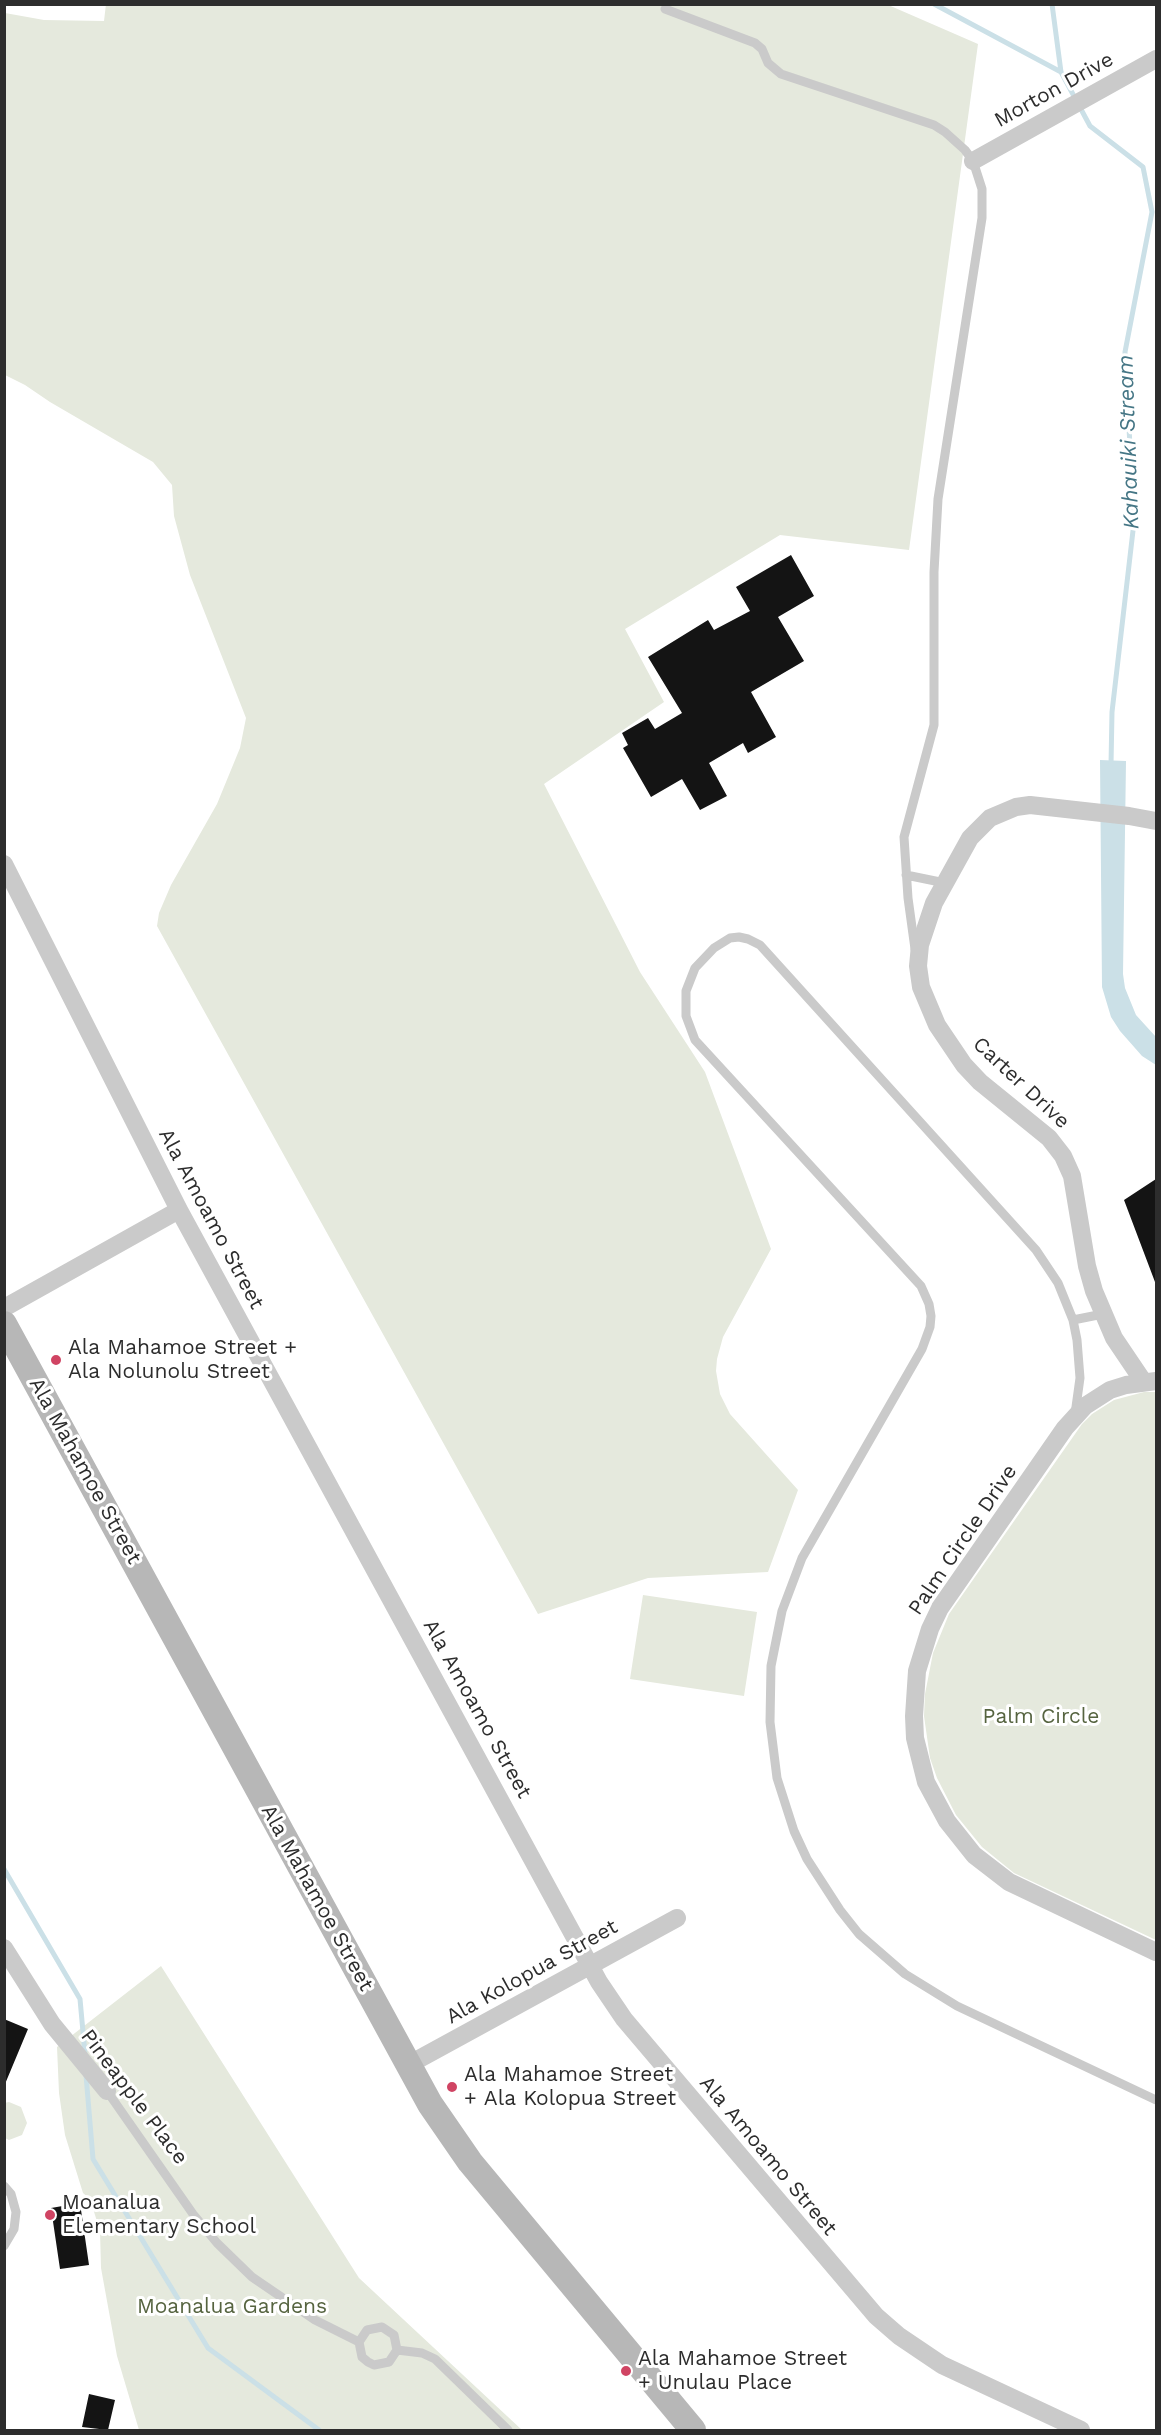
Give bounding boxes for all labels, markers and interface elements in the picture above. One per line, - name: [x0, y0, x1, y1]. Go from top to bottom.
- street label: Morton Drive: [990, 47, 1118, 133]
- water label: Kahauiki Stream: [1113, 354, 1145, 530]
- street label: Carter Drive: [967, 1032, 1075, 1134]
- street label: Ala Amoamo Street: [153, 1124, 269, 1314]
- place label: Ala Mahamoe Street + Ala Nolunolu Street: [68, 1335, 297, 1385]
- marker: Ala Mahamoe Street + Ala Nolunolu Street: [49, 1353, 63, 1367]
- street label: Ala Mahamoe Street: [23, 1373, 147, 1569]
- street label: Palm Circle Drive: [903, 1460, 1023, 1620]
- street label: Ala Amoamo Street: [417, 1615, 537, 1803]
- park label: Palm Circle: [983, 1704, 1099, 1730]
- street label: Ala Mahamoe Street: [255, 1800, 379, 1996]
- street label: Ala Kolopua Street: [442, 1914, 622, 2030]
- street label: Pineapple Place: [75, 2025, 193, 2169]
- place label: Ala Mahamoe Street + Ala Kolopua Street: [464, 2062, 676, 2112]
- street label: Ala Amoamo Street: [694, 2071, 842, 2241]
- marker: Ala Mahamoe Street + Ala Kolopua Street: [445, 2080, 459, 2094]
- place label: Moanalua Elementary School: [62, 2190, 256, 2240]
- marker: Moanalua Elementary School: [43, 2208, 57, 2222]
- park label: Moanalua Gardens: [137, 2294, 327, 2320]
- place label: Ala Mahamoe Street + Unulau Place: [638, 2346, 847, 2396]
- marker: Ala Mahamoe Street + Unulau Place: [619, 2364, 633, 2378]

